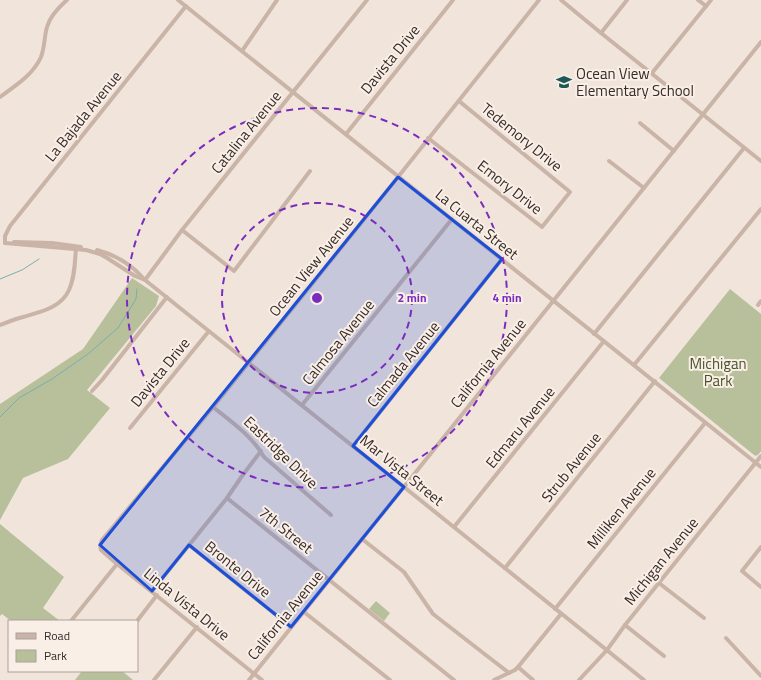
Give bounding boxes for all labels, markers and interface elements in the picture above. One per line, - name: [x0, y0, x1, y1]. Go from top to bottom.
- street label: Davista Drive: [355, 19, 425, 99]
- place label: Ocean View Elementary School: [576, 62, 694, 102]
- street label: La Bajada Avenue: [39, 66, 127, 166]
- school or university icon: Ocean View Elementary School: [555, 73, 573, 91]
- street label: Catalina Avenue: [205, 86, 287, 178]
- street label: Tedemory Drive: [476, 97, 568, 177]
- street label: Emory Drive: [472, 154, 548, 220]
- street label: La Cuarta Street: [430, 183, 524, 265]
- street label: Ocean View Avenue: [263, 211, 359, 321]
- text: 2 min: [397, 288, 427, 307]
- text: 4 min: [492, 288, 522, 307]
- centre of rings: [310, 291, 324, 305]
- street label: Calmosa Avenue: [296, 294, 380, 390]
- street label: California Avenue: [445, 313, 531, 413]
- street label: Calmada Avenue: [361, 316, 445, 412]
- street label: Davista Drive: [125, 332, 195, 412]
- park label: Michigan Park: [689, 352, 747, 392]
- street label: Edmaru Avenue: [480, 381, 560, 473]
- street label: Eastridge Drive: [239, 410, 323, 494]
- street label: Strub Avenue: [535, 427, 607, 507]
- street label: Mar Vista Street: [355, 429, 450, 512]
- street label: Milliken Avenue: [581, 462, 661, 554]
- street label: 7th Street: [254, 501, 319, 559]
- street label: Michigan Avenue: [618, 512, 704, 610]
- street label: Bronte Drive: [200, 535, 276, 603]
- street label: Linda Vista Drive: [139, 562, 235, 646]
- street label: California Avenue: [242, 565, 328, 665]
- legend: [8, 620, 138, 672]
- text: Road: [44, 626, 70, 645]
- text: Park: [44, 646, 67, 665]

